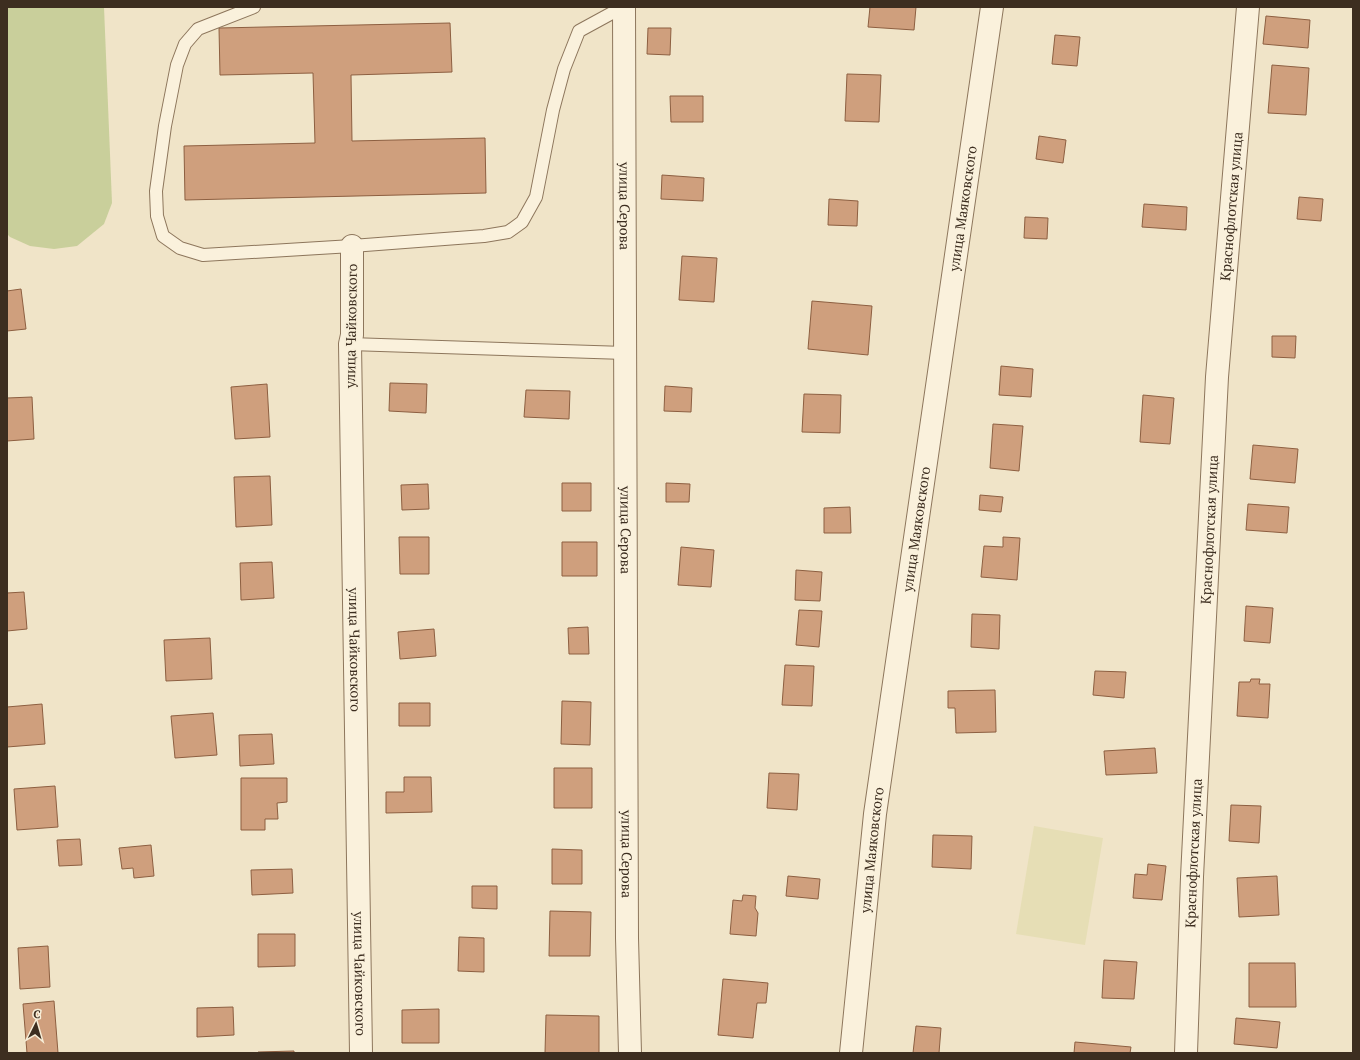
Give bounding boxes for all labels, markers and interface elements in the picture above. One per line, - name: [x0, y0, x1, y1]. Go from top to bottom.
- street label: Краснофлотская улица: [1215, 131, 1247, 282]
- street label: улица Маяковского: [944, 144, 981, 274]
- street label: улица Серова: [615, 161, 635, 250]
- street label: улица Чайковского: [340, 263, 361, 389]
- street label: Краснофлотская улица: [1196, 454, 1222, 605]
- street label: улица Маяковского: [897, 465, 934, 594]
- street label: улица Серова: [617, 485, 636, 574]
- street label: улица Чайковского: [345, 586, 366, 712]
- street label: Краснофлотская улица: [1180, 778, 1206, 928]
- street label: улица Маяковского: [855, 785, 888, 915]
- street label: улица Серова: [618, 809, 637, 898]
- street label: улица Чайковского: [350, 910, 371, 1036]
- north arrow: [16, 1004, 56, 1044]
- text: С: [33, 1007, 41, 1021]

